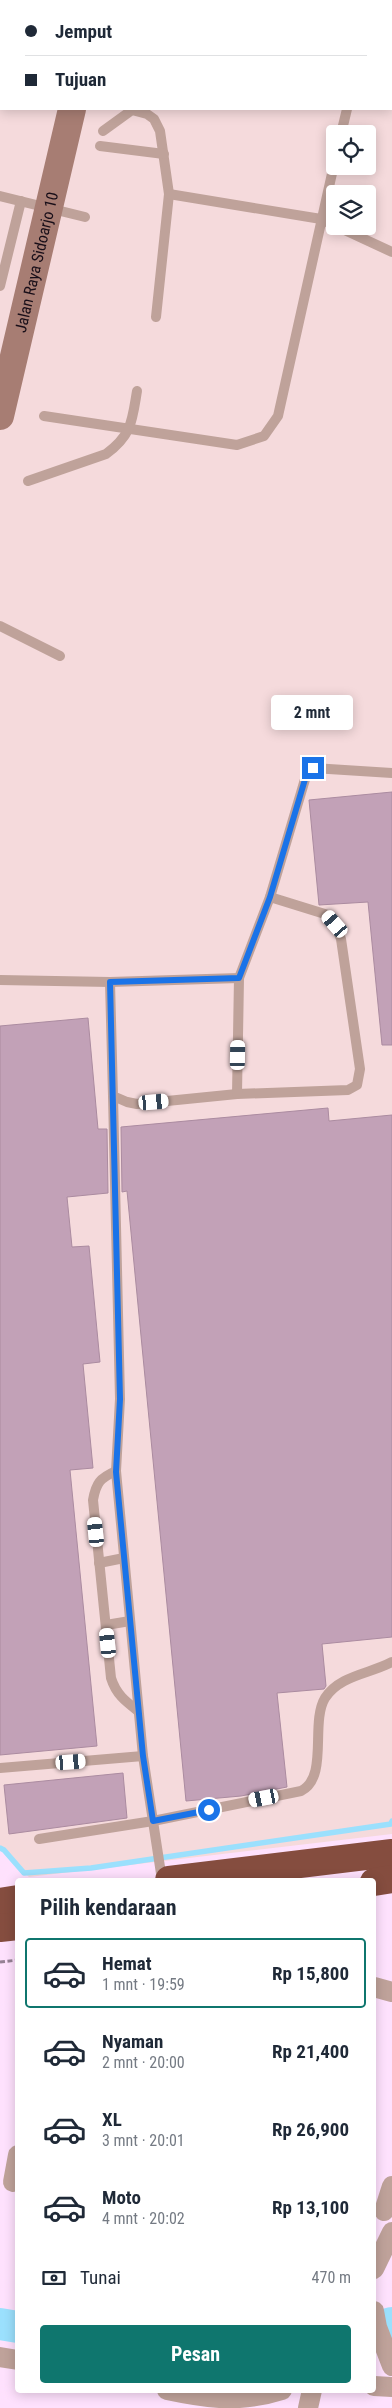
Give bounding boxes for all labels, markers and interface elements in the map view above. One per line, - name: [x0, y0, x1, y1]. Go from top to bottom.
- text: Jemput: [55, 20, 112, 43]
- text: Tujuan: [55, 68, 106, 91]
- map controls: [326, 125, 376, 235]
- button: locate: [326, 125, 376, 175]
- button: layers: [326, 185, 376, 235]
- street label: Jalan Raya Sidoarjo 10: [10, 190, 62, 334]
- callout: 2 mnt: [272, 696, 354, 730]
- text: 2 mnt: [294, 703, 330, 722]
- route end: [302, 757, 324, 779]
- car: [319, 908, 350, 940]
- car: [230, 1040, 245, 1070]
- car: [138, 1093, 169, 1111]
- car: [86, 1516, 105, 1548]
- car: [98, 1627, 117, 1659]
- car: [55, 1753, 86, 1771]
- car: [247, 1788, 280, 1808]
- route start: [198, 1799, 220, 1821]
- text: Pilih kendaraan: [40, 1895, 176, 1920]
- icon: car: [42, 1951, 87, 1996]
- text: Hemat: [102, 1952, 152, 1975]
- text: Rp 15,800: [272, 1962, 349, 1985]
- text: 1 mnt · 19:59: [102, 1975, 185, 1994]
- icon: car: [42, 2029, 87, 2074]
- text: Nyaman: [102, 2030, 163, 2053]
- text: Rp 21,400: [272, 2040, 349, 2063]
- text: 2 mnt · 20:00: [102, 2053, 185, 2072]
- icon: car: [42, 2107, 87, 2152]
- text: XL: [102, 2108, 122, 2131]
- text: Rp 26,900: [272, 2118, 349, 2141]
- text: 3 mnt · 20:01: [102, 2131, 185, 2150]
- icon: car: [42, 2185, 87, 2230]
- text: Moto: [102, 2186, 141, 2209]
- text: Rp 13,100: [272, 2196, 349, 2219]
- text: 4 mnt · 20:02: [102, 2209, 185, 2228]
- icon: cash: [40, 2264, 68, 2292]
- text: Tunai: [80, 2266, 121, 2289]
- text: 470 m: [312, 2268, 351, 2287]
- button: Pesan: [40, 2325, 351, 2383]

